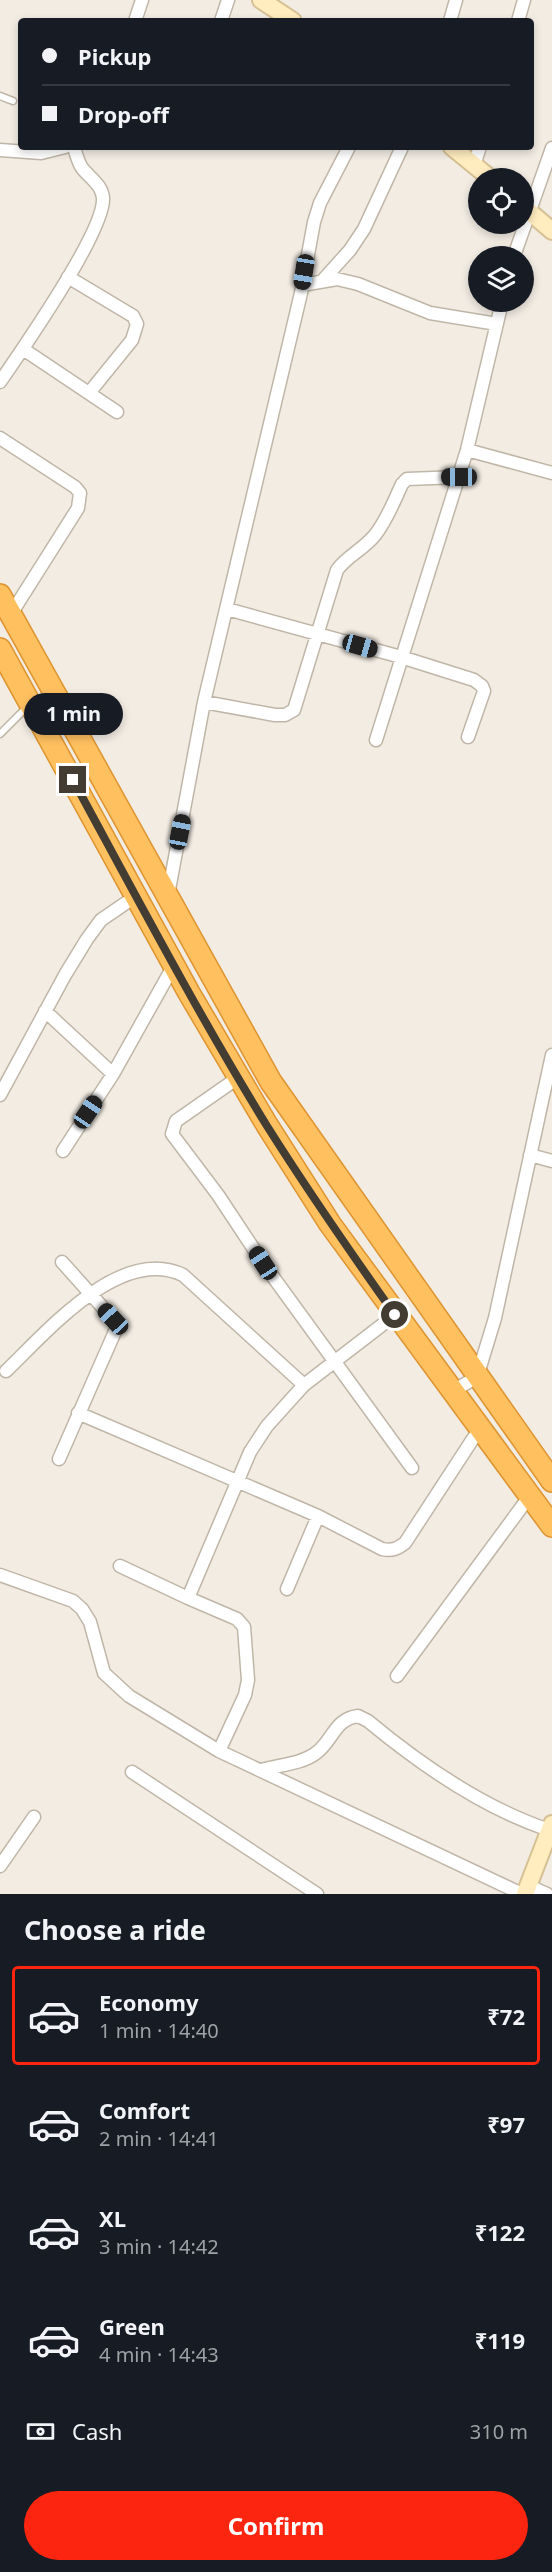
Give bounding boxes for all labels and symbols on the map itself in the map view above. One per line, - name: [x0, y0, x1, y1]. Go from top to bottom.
- car: [292, 253, 316, 291]
- car: [441, 468, 477, 486]
- car: [340, 632, 380, 660]
- callout: 1 min: [23, 693, 122, 735]
- route end: [59, 766, 86, 793]
- car: [168, 813, 192, 851]
- car: [70, 1092, 106, 1132]
- car: [246, 1243, 280, 1283]
- car: [94, 1300, 132, 1338]
- route start: [381, 1301, 408, 1328]

